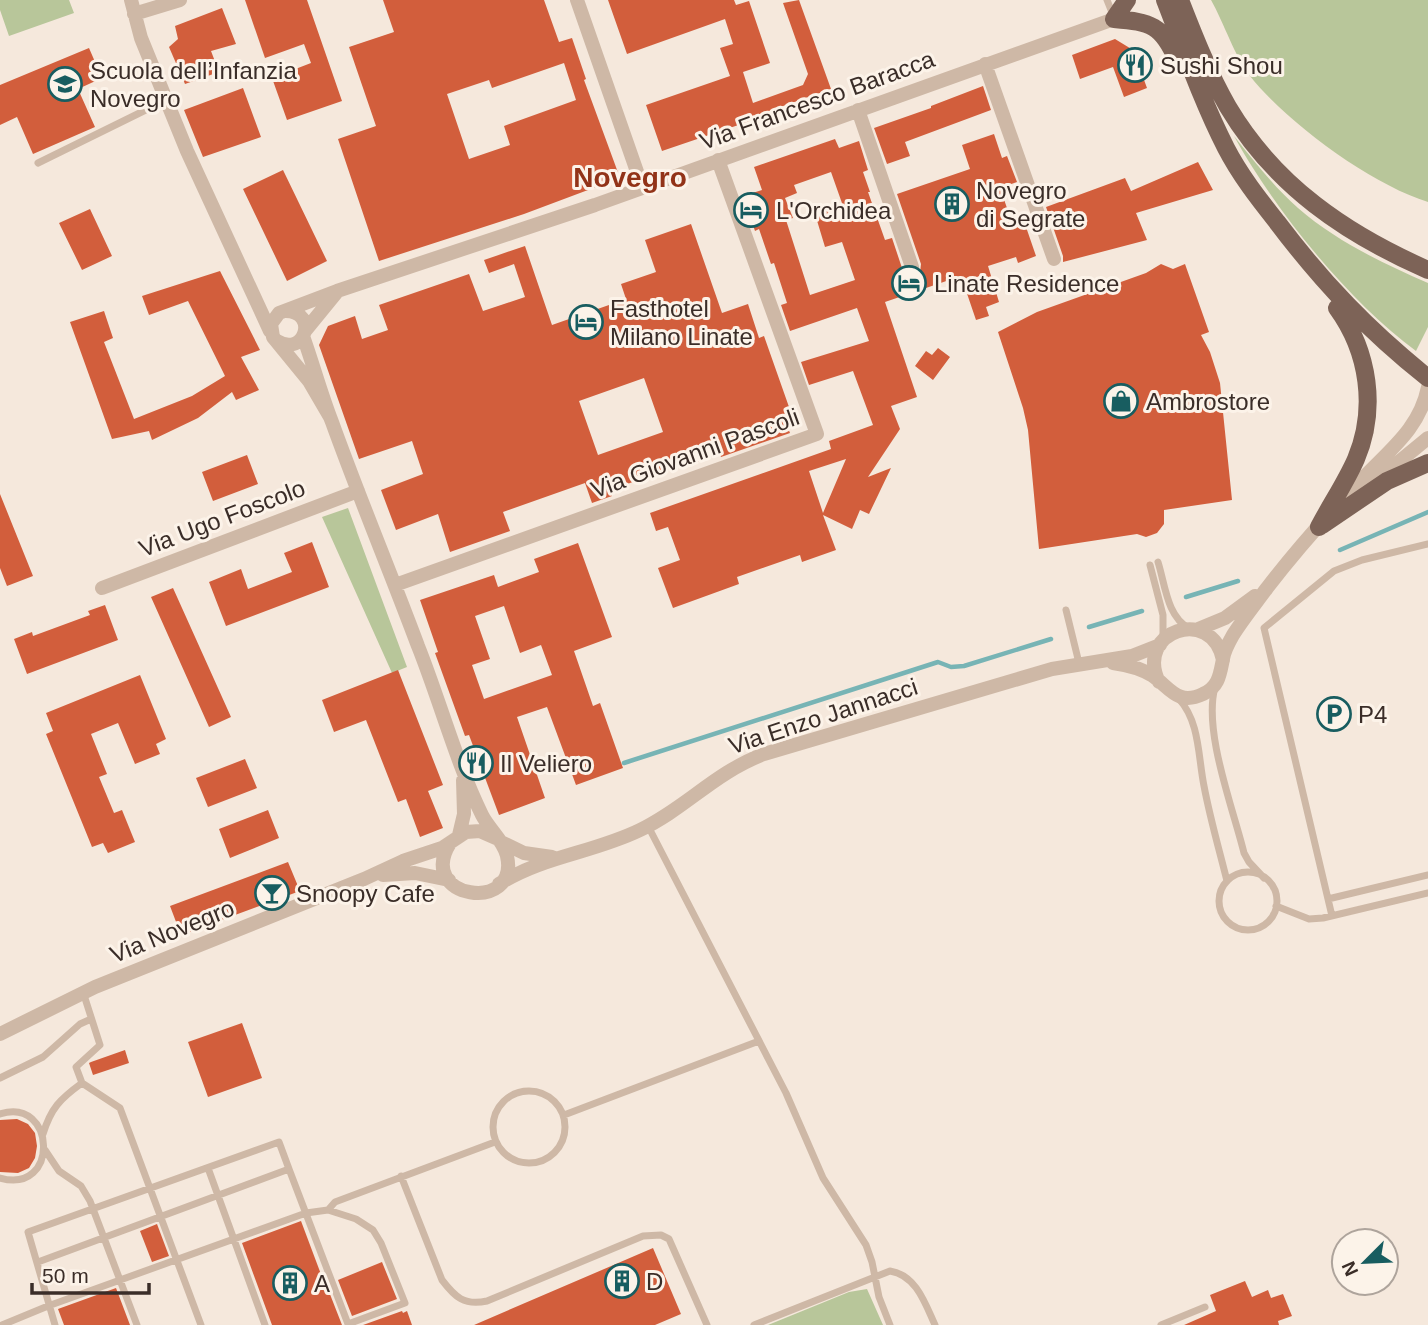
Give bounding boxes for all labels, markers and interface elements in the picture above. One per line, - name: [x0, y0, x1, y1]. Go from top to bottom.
- street label: Via Francesco Baracca: [696, 45, 939, 155]
- restaurant icon: Sushi Shou: [1116, 46, 1154, 84]
- place label: Sushi Shou: [1160, 52, 1283, 79]
- place label: Scuola dell’Infanzia Novegro: [90, 57, 297, 112]
- school or university icon: Scuola dell’Infanzia Novegro: [46, 65, 84, 103]
- district label: Novegro: [573, 162, 687, 193]
- place label: Novegro di Segrate: [976, 177, 1085, 232]
- building icon: Novegro di Segrate: [933, 185, 971, 223]
- hotel icon: L'Orchidea: [732, 191, 770, 229]
- place label: L'Orchidea: [776, 197, 892, 224]
- hotel icon: Linate Residence: [890, 264, 928, 302]
- place label: Linate Residence: [934, 270, 1119, 297]
- place label: Fasthotel Milano Linate: [610, 295, 753, 350]
- hotel icon: Fasthotel Milano Linate: [567, 303, 605, 341]
- shop icon: Ambrostore: [1102, 382, 1140, 420]
- place label: Ambrostore: [1146, 388, 1270, 415]
- street label: Via Giovanni Pascoli: [587, 403, 803, 503]
- street label: Via Ugo Foscolo: [135, 474, 309, 562]
- street label: Via Enzo Jannacci: [725, 673, 921, 759]
- parking icon: P4: [1315, 695, 1353, 733]
- place label: P4: [1358, 701, 1387, 728]
- restaurant icon: Il Veliero: [457, 744, 495, 782]
- place label: Il Veliero: [500, 750, 592, 777]
- bar icon: Snoopy Cafe: [253, 874, 291, 912]
- place label: Snoopy Cafe: [296, 880, 435, 907]
- street label: Via Novegro: [106, 894, 238, 968]
- north arrow: [1330, 1227, 1400, 1297]
- scale bar: [32, 1252, 149, 1296]
- text: N: [1338, 1258, 1362, 1279]
- building icon: D: [603, 1262, 641, 1300]
- text: 50 m: [42, 1264, 89, 1287]
- building icon: A: [271, 1264, 309, 1302]
- place label: D: [646, 1268, 663, 1295]
- place label: A: [314, 1270, 330, 1297]

